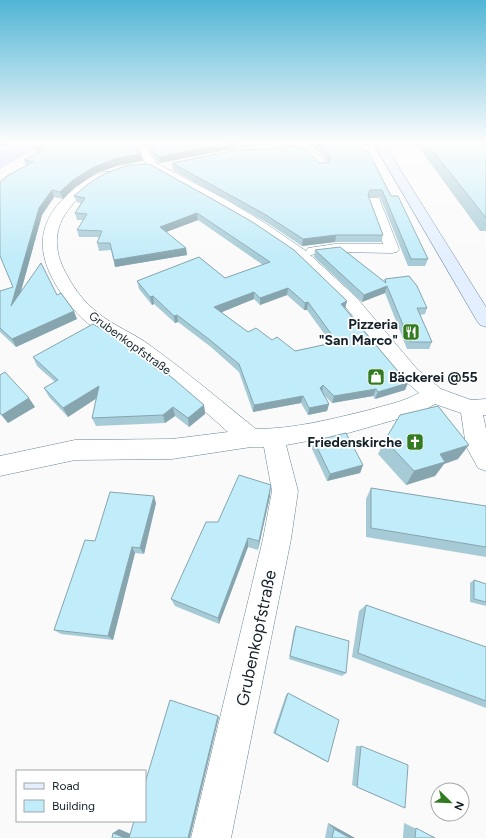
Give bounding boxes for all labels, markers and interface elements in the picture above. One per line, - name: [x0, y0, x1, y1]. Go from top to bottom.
- street label: Grubenkopfstraße: [86, 309, 174, 378]
- place label: Pizzeria "San Marco": [319, 316, 398, 349]
- restaurant icon: Pizzeria "San Marco": [401, 322, 421, 342]
- shop icon: Bäckerei @55: [366, 367, 386, 387]
- place label: Bäckerei @55: [389, 369, 478, 386]
- church icon: Friedenskirche: [405, 432, 425, 452]
- place label: Friedenskirche: [307, 434, 402, 451]
- street label: Grubenkopfstraße: [232, 568, 280, 708]
- legend: [16, 770, 146, 822]
- text: Road: [52, 779, 80, 793]
- north arrow: [430, 782, 470, 822]
- text: Building: [52, 799, 95, 813]
- text: N: [451, 799, 466, 812]

